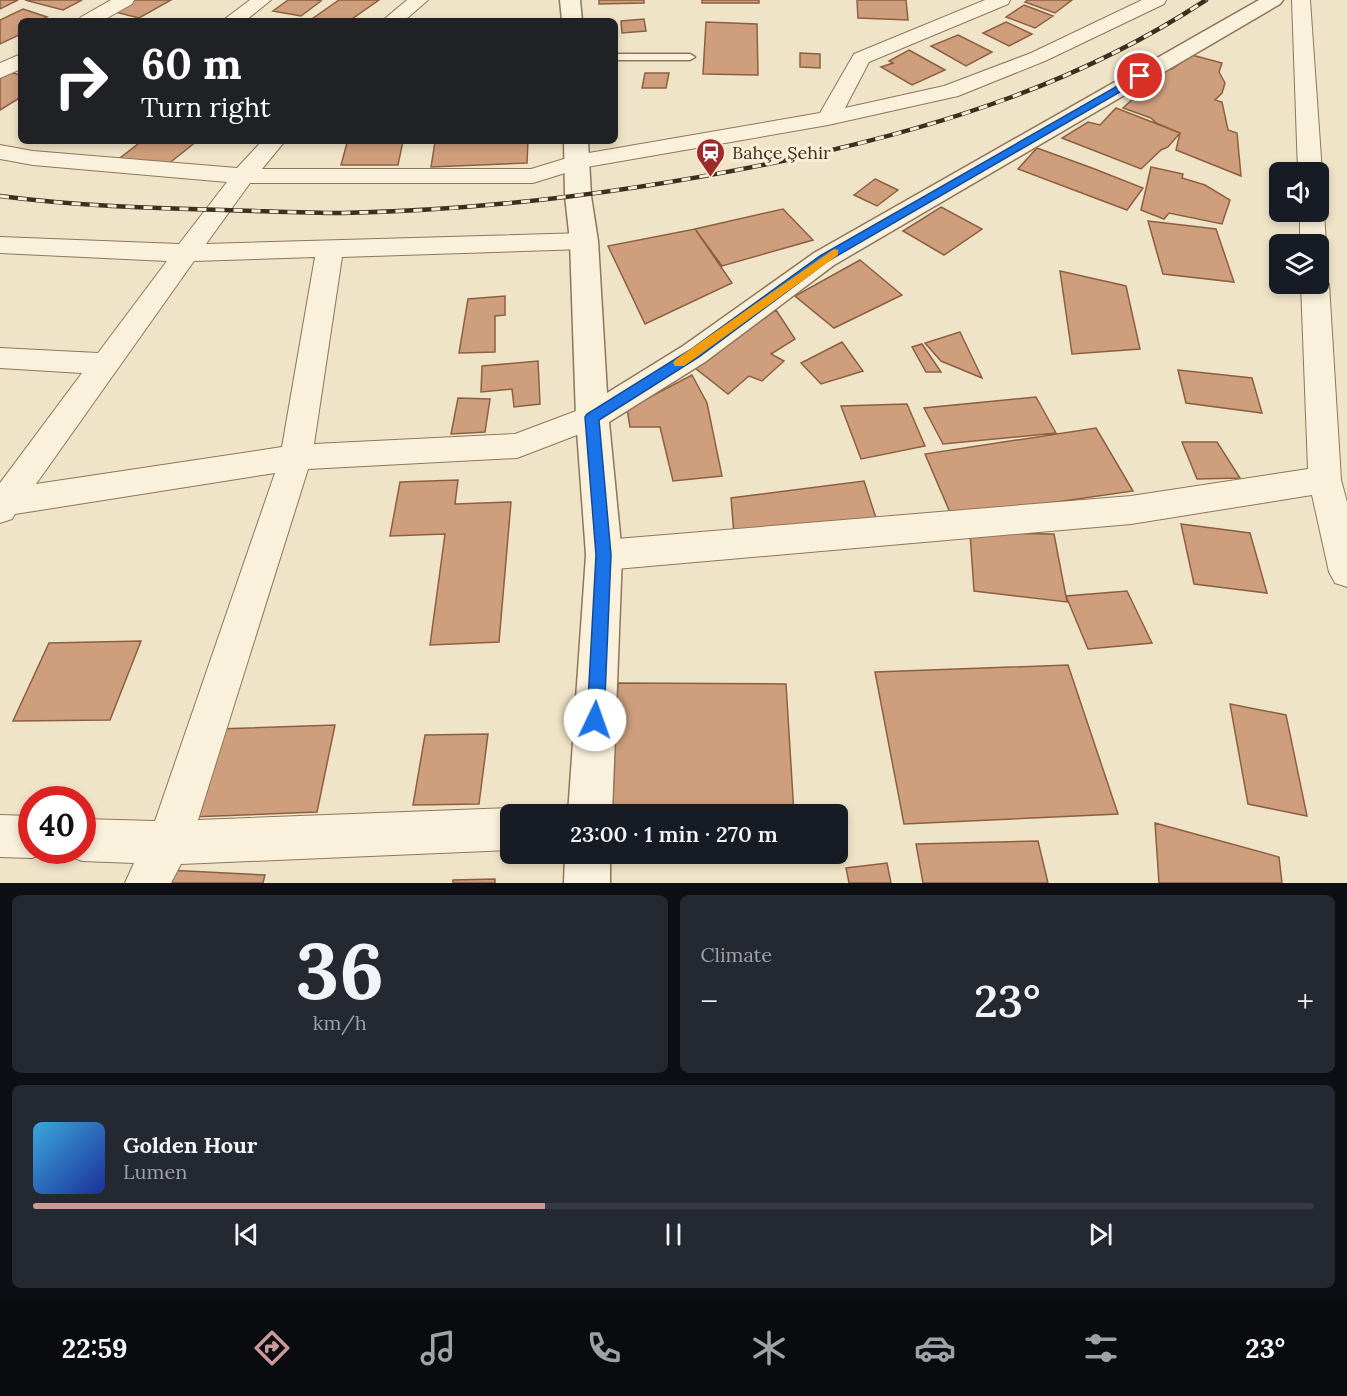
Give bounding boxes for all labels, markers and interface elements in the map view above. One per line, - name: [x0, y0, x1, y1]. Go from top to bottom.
- text: 60 m: [141, 37, 242, 91]
- icon: right: [42, 42, 120, 120]
- pin: [1114, 50, 1165, 101]
- icon: arrive: [1123, 59, 1156, 92]
- text: Turn right: [141, 90, 270, 124]
- station icon: Bahçe Şehir: [695, 136, 727, 178]
- place label: Bahçe Şehir: [732, 141, 831, 164]
- map controls: [1269, 162, 1329, 294]
- button: sound: [1269, 162, 1329, 222]
- button: layers: [1269, 234, 1329, 294]
- position arrow: [563, 688, 627, 752]
- speed limit sign: 40: [18, 786, 96, 864]
- text: 23:00 · 1 min · 270 m: [570, 820, 778, 848]
- text: 36: [295, 921, 384, 1020]
- text: Climate: [701, 942, 772, 967]
- text: 23°: [974, 972, 1041, 1029]
- text: −: [701, 980, 718, 1022]
- text: +: [1296, 980, 1314, 1022]
- text: km/h: [313, 1010, 367, 1035]
- text: Golden Hour: [123, 1131, 257, 1159]
- text: Lumen: [123, 1159, 187, 1184]
- icon: previous: [230, 1218, 263, 1251]
- icon: pause: [657, 1218, 690, 1251]
- icon: next: [1084, 1218, 1117, 1251]
- icon: directions: [251, 1327, 293, 1369]
- icon: music: [417, 1327, 459, 1369]
- icon: phone: [583, 1327, 625, 1369]
- icon: climate: [748, 1327, 790, 1369]
- icon: car: [914, 1327, 956, 1369]
- icon: filters: [1080, 1327, 1122, 1369]
- text: 22:59: [62, 1331, 128, 1365]
- text: 23°: [1245, 1331, 1285, 1365]

